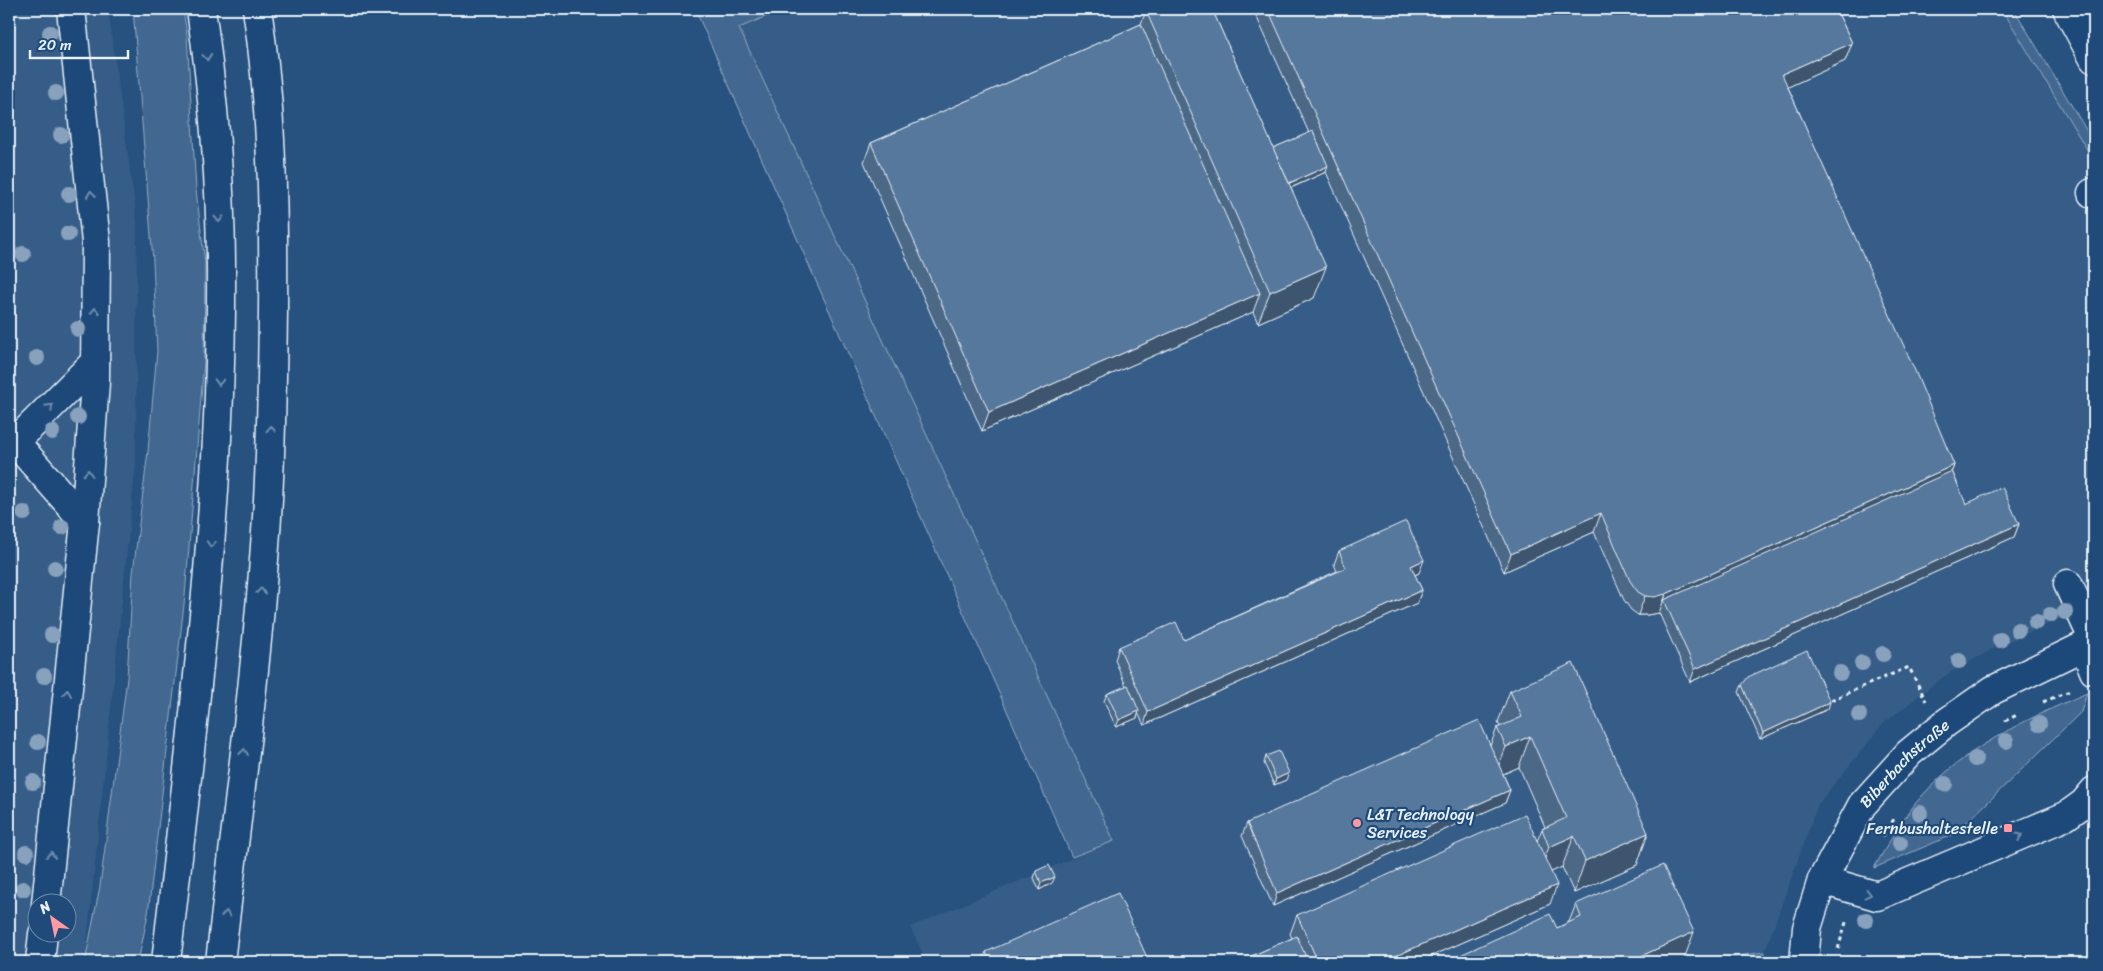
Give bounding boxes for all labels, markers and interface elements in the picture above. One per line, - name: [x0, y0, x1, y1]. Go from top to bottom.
- scale bar: [30, 28, 128, 60]
- text: 20 m: [38, 32, 72, 58]
- one-way arrow: [201, 53, 212, 61]
- one-way arrow: [86, 190, 97, 198]
- one-way arrow: [214, 215, 225, 223]
- one-way arrow: [90, 307, 100, 314]
- one-way arrow: [214, 378, 224, 386]
- one-way arrow: [44, 404, 53, 413]
- one-way arrow: [265, 424, 276, 432]
- one-way arrow: [83, 469, 94, 477]
- one-way arrow: [205, 540, 216, 548]
- one-way arrow: [255, 586, 266, 594]
- one-way arrow: [61, 689, 72, 697]
- street label: Biberbachstraße: [1852, 711, 1956, 815]
- one-way arrow: [238, 748, 249, 756]
- place label: L&T Technology Services: [1367, 800, 1475, 847]
- place label: Fernbushaltestelle: [1866, 814, 1998, 843]
- marker: L&T Technology Services: [1351, 817, 1363, 829]
- marker: Fernbushaltestelle: [2002, 822, 2014, 834]
- one-way arrow: [2014, 832, 2023, 843]
- one-way arrow: [45, 851, 56, 859]
- one-way arrow: [1864, 888, 1873, 899]
- north arrow: [28, 894, 78, 944]
- text: N: [33, 894, 56, 921]
- one-way arrow: [220, 910, 231, 918]

